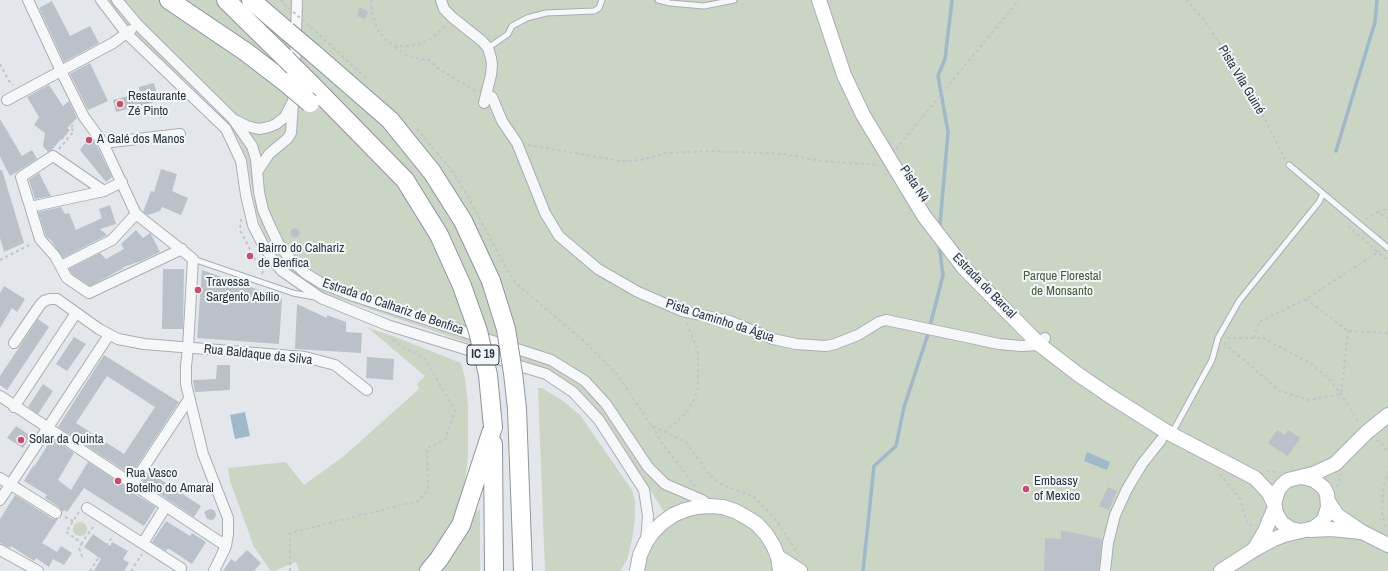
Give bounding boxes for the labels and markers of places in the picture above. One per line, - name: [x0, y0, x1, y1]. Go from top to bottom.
- place label: Restaurante Zé Pinto: [128, 89, 186, 120]
- marker: Restaurante Zé Pinto: [115, 99, 125, 109]
- place label: A Galé dos Manos: [97, 132, 185, 148]
- marker: A Galé dos Manos: [84, 135, 94, 145]
- place label: Bairro do Calhariz de Benfica: [258, 241, 345, 272]
- marker: Bairro do Calhariz de Benfica: [245, 251, 255, 261]
- place label: Travessa Sargento Abílio: [206, 275, 279, 306]
- marker: Travessa Sargento Abílio: [193, 285, 203, 295]
- place label: Solar da Quinta: [29, 432, 104, 448]
- marker: Solar da Quinta: [16, 435, 26, 445]
- place label: Rua Vasco Botelho do Amaral: [126, 466, 214, 497]
- place label: Embassy of Mexico: [1034, 474, 1080, 505]
- marker: Rua Vasco Botelho do Amaral: [113, 476, 123, 486]
- marker: Embassy of Mexico: [1021, 484, 1031, 494]

